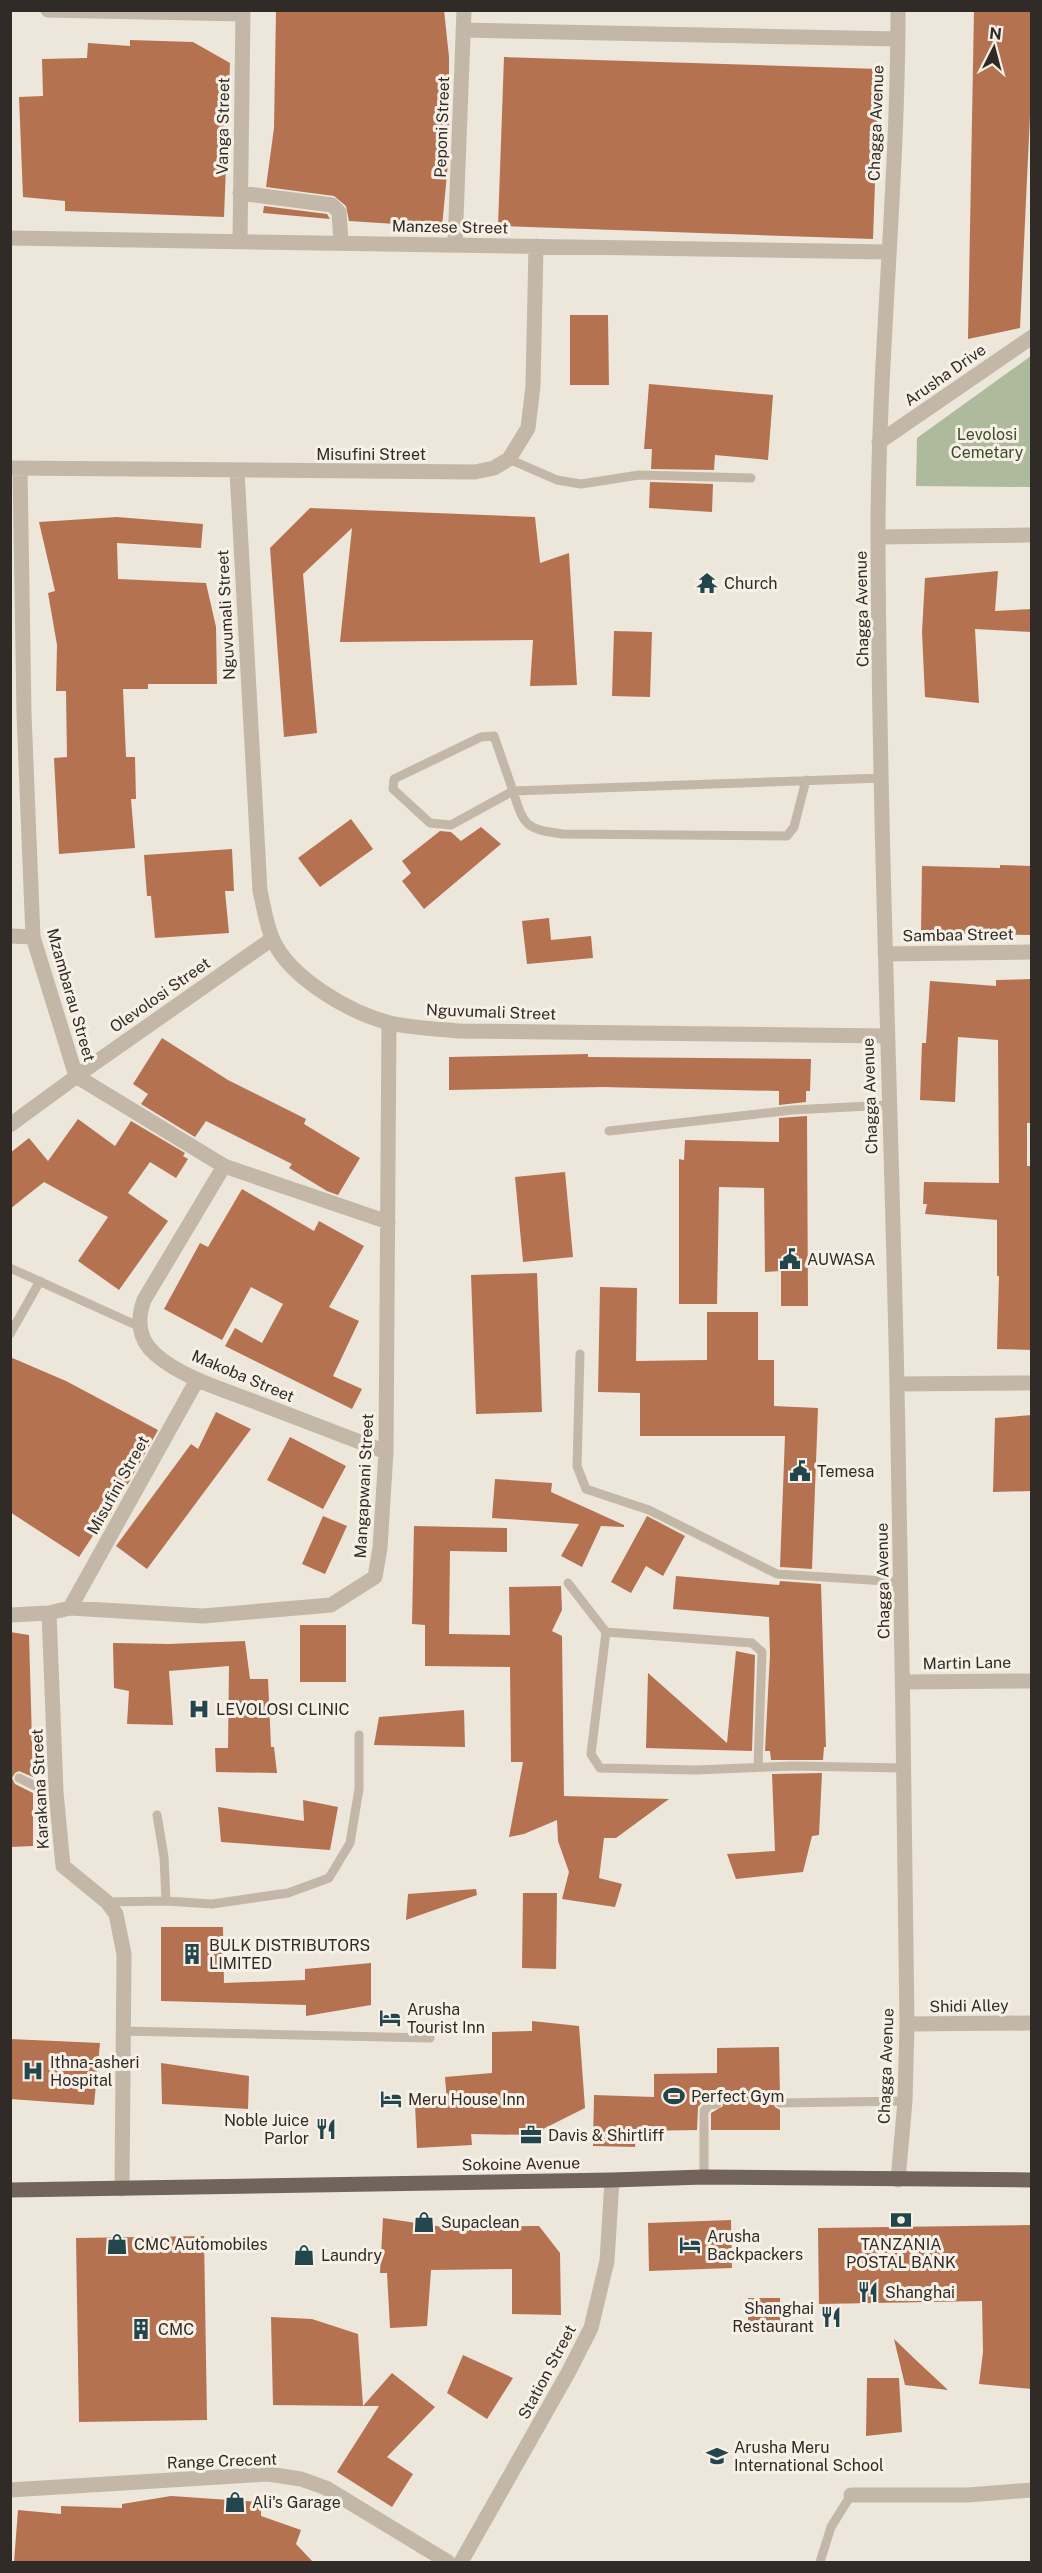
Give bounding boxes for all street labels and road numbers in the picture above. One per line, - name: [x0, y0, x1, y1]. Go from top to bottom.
- street label: Chagga Avenue: [864, 65, 888, 181]
- street label: Peponi Street: [431, 76, 453, 178]
- street label: Vanga Street: [213, 77, 233, 175]
- street label: Manzese Street: [392, 216, 508, 238]
- street label: Arusha Drive: [901, 340, 989, 410]
- street label: Misufini Street: [316, 445, 426, 464]
- street label: Nguvumali Street: [213, 549, 239, 681]
- street label: Chagga Avenue: [851, 551, 873, 667]
- street label: Sambaa Street: [902, 925, 1014, 945]
- street label: Mzambarau Street: [43, 926, 99, 1064]
- street label: Olevolosi Street: [106, 953, 214, 1037]
- street label: Nguvumali Street: [425, 1000, 557, 1024]
- street label: Chagga Avenue: [858, 1038, 882, 1154]
- street label: Makoba Street: [189, 1346, 297, 1406]
- street label: Mangapwani Street: [351, 1413, 377, 1559]
- street label: Misufini Street: [83, 1432, 153, 1538]
- street label: Chagga Avenue: [872, 1523, 894, 1639]
- street label: Martin Lane: [923, 1653, 1011, 1673]
- street label: Karakana Street: [27, 1728, 53, 1850]
- street label: Shidi Alley: [929, 1996, 1009, 2016]
- street label: Chagga Avenue: [874, 2008, 898, 2124]
- street label: Sokoine Avenue: [462, 2153, 580, 2175]
- street label: Station Street: [514, 2322, 580, 2422]
- street label: Range Crecent: [167, 2450, 277, 2472]

